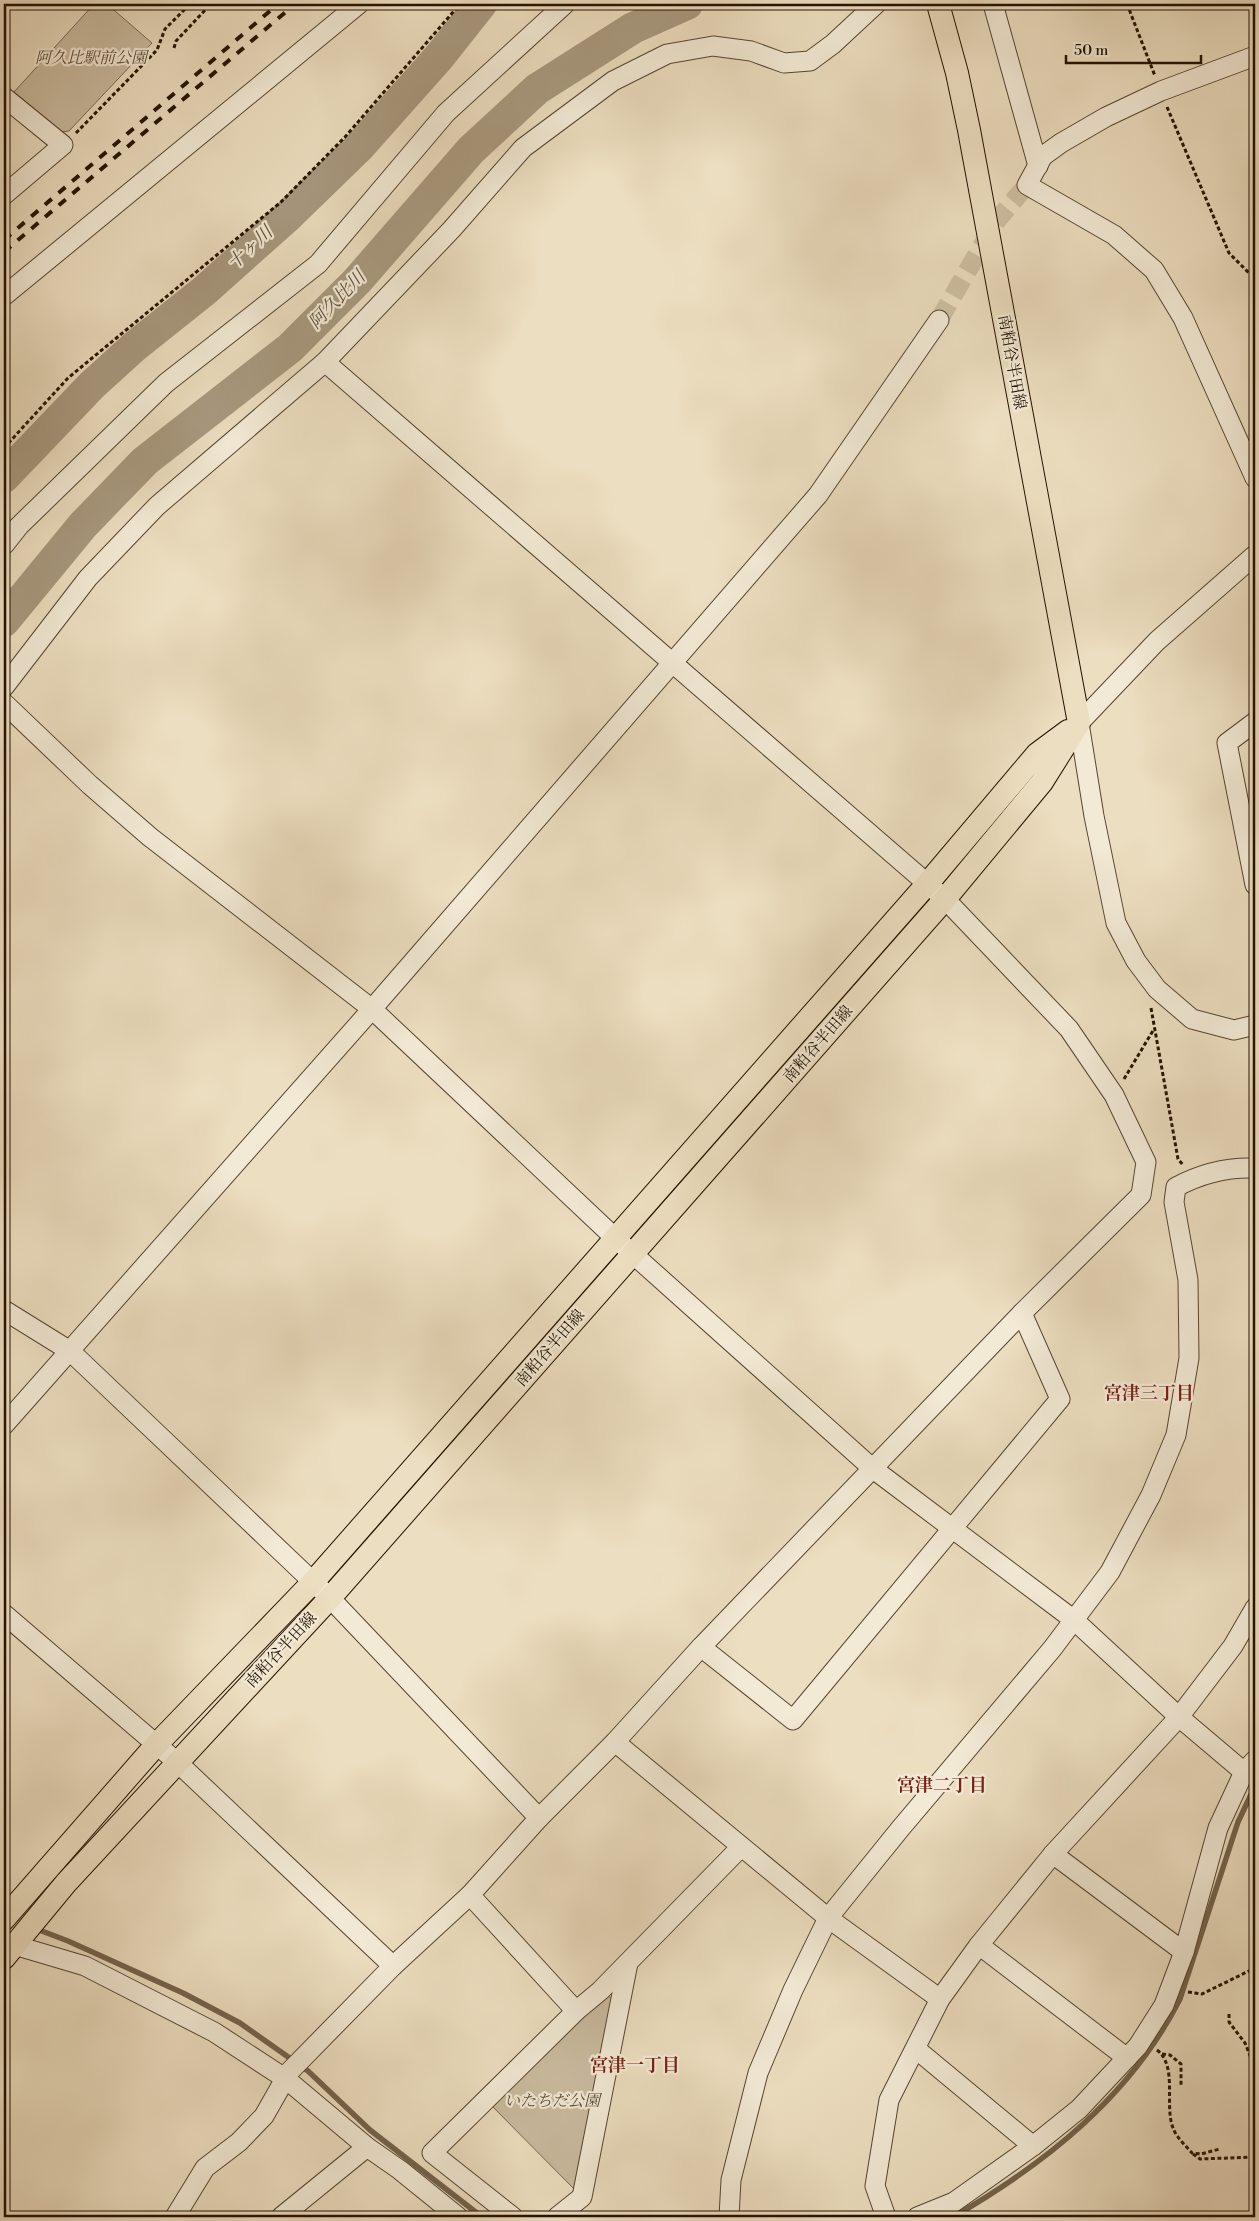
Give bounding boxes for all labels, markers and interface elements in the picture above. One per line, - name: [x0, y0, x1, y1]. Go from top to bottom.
- scale bar: [1066, 32, 1202, 64]
- text: 50 m: [1074, 41, 1108, 60]
- park label: 阿久比駅前公園: [35, 48, 150, 68]
- water label: 十ヶ川: [222, 220, 279, 275]
- water label: 阿久比川: [304, 265, 372, 334]
- street label: 南粕谷半田線: [994, 313, 1030, 411]
- street label: 南粕谷半田線: [779, 1001, 857, 1087]
- street label: 南粕谷半田線: [511, 1305, 589, 1391]
- district label: 宮津三丁目: [1104, 1382, 1194, 1405]
- street label: 南粕谷半田線: [241, 1608, 321, 1692]
- district label: 宮津二丁目: [897, 1774, 987, 1797]
- district label: 宮津一丁目: [590, 2054, 680, 2077]
- park label: いたちだ公園: [504, 2091, 603, 2111]

